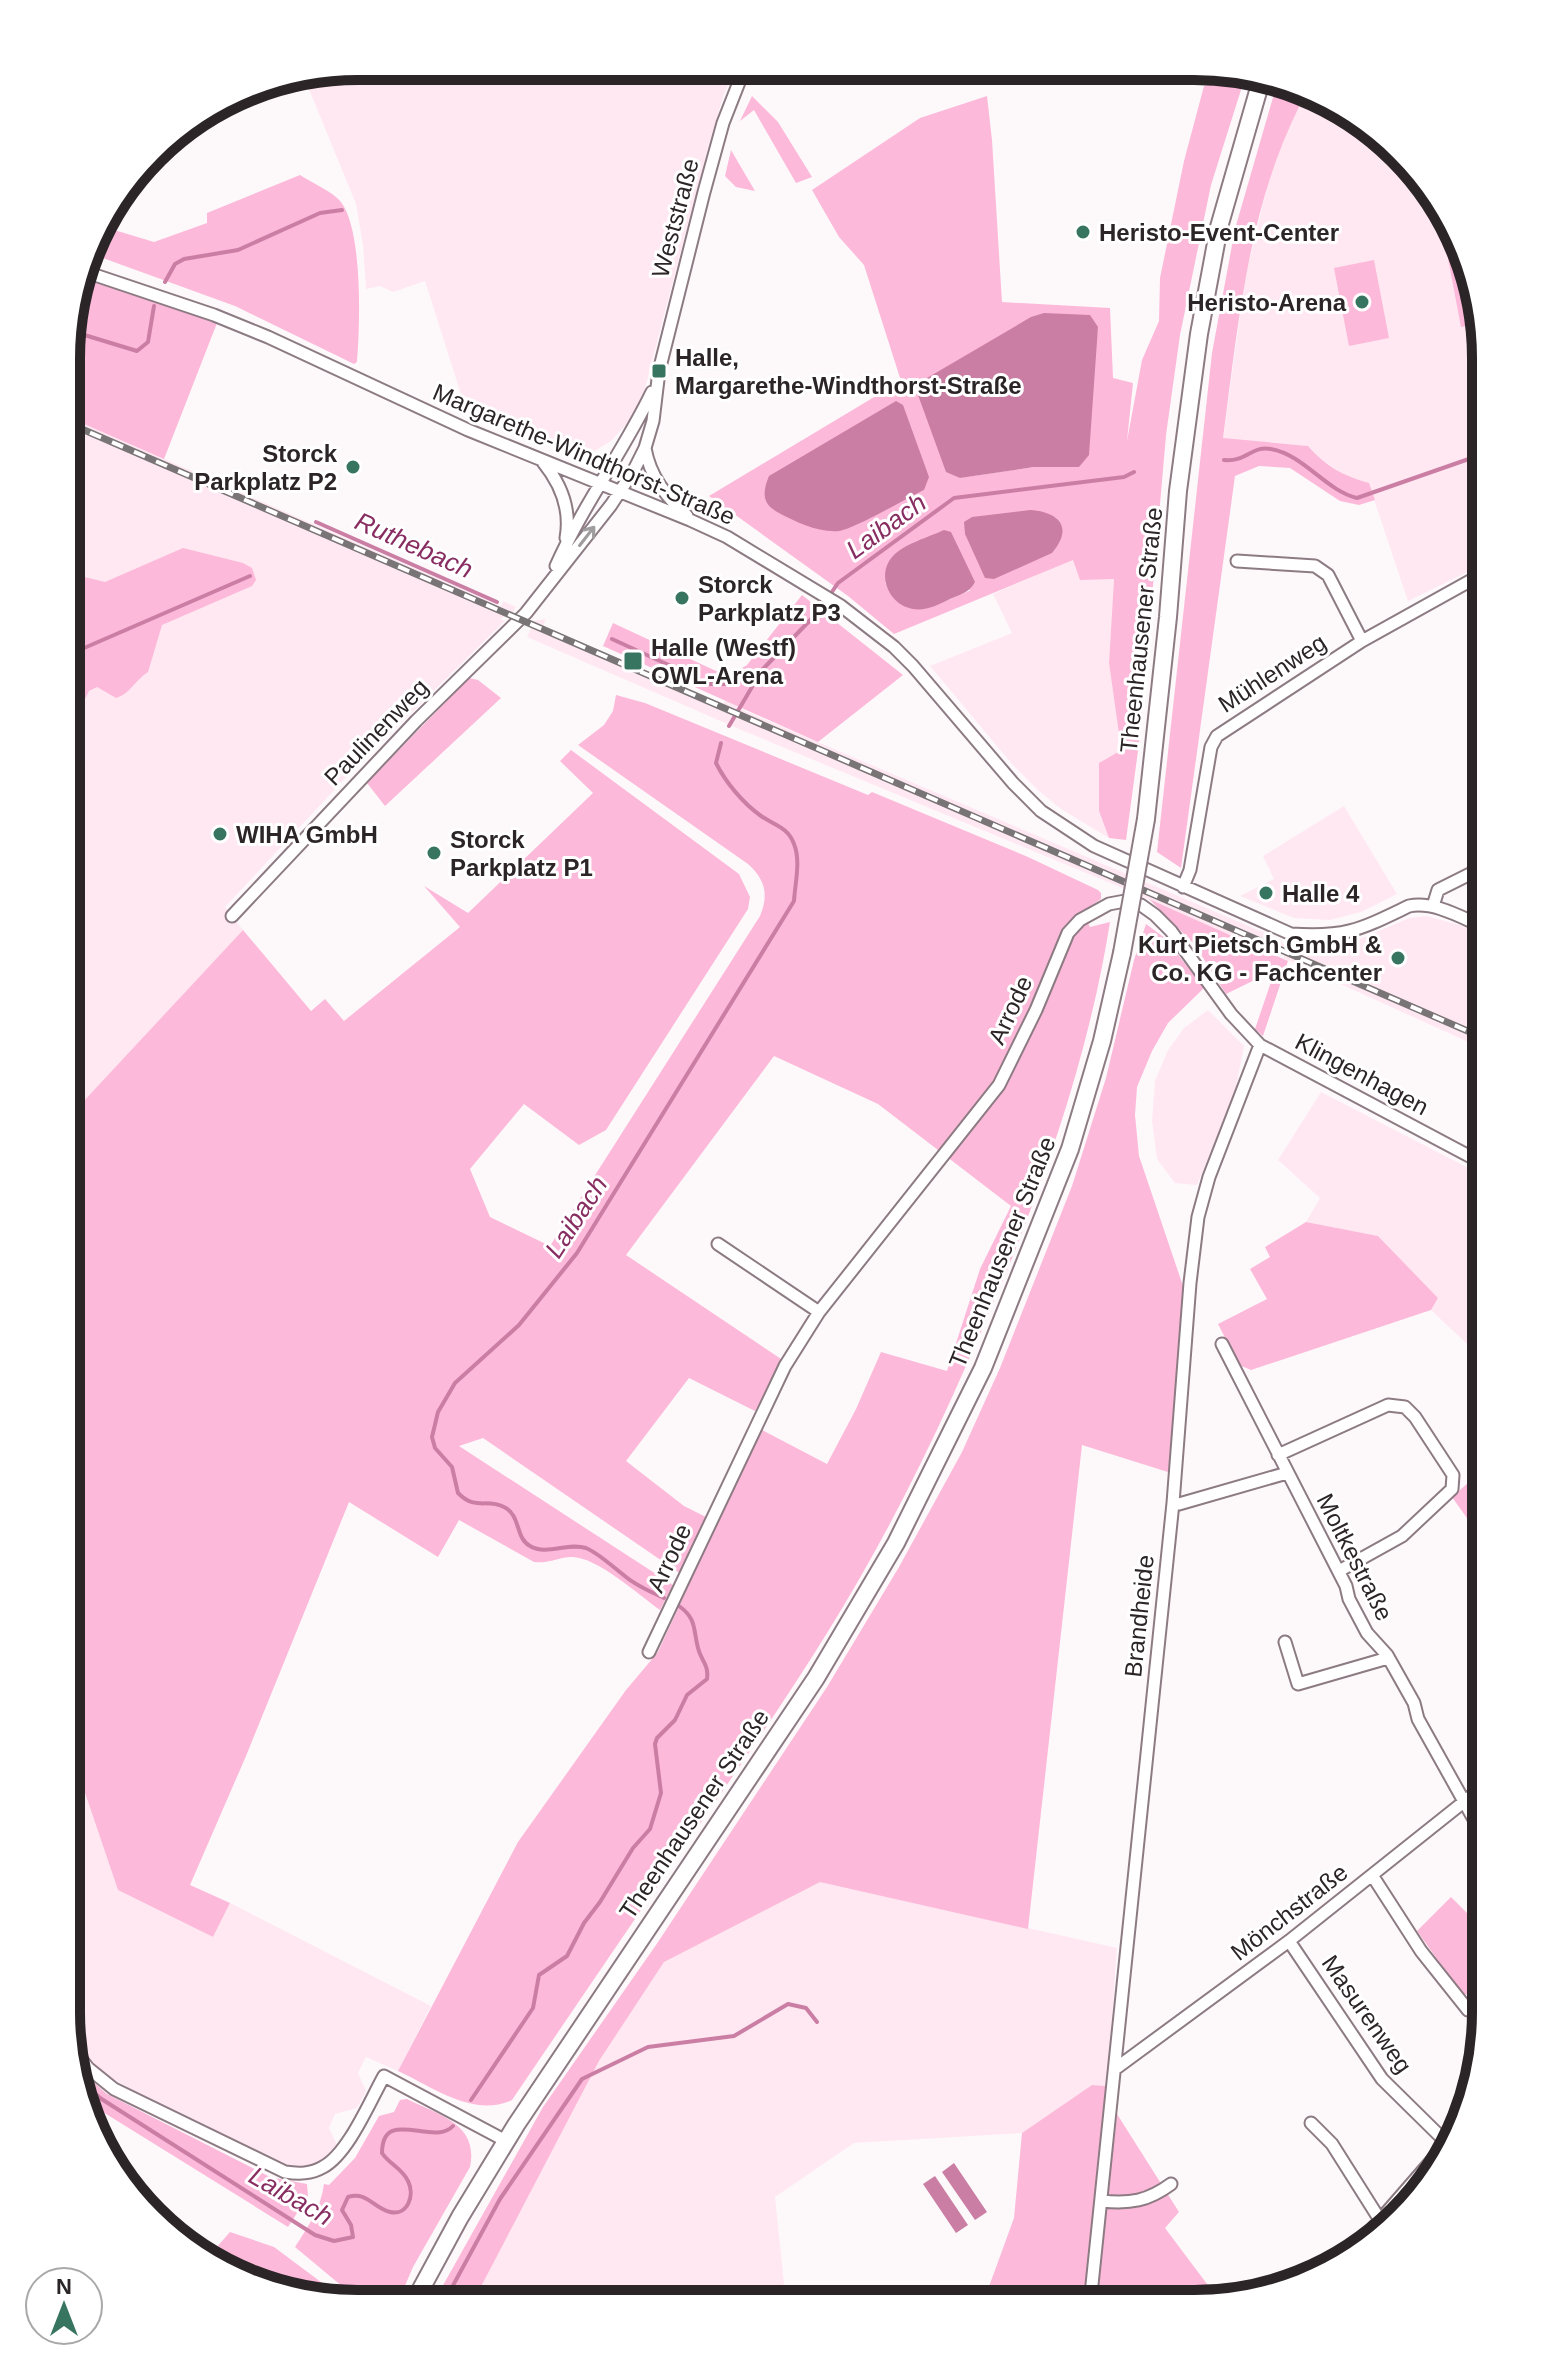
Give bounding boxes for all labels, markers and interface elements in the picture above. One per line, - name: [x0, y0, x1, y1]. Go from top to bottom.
- street label: Weststraße: [646, 155, 704, 281]
- place label: Heristo-Event-Center: [1099, 219, 1339, 246]
- marker: Heristo-Event-Center: [1074, 223, 1092, 241]
- place label: Heristo-Arena: [1187, 289, 1347, 316]
- marker: Heristo-Arena: [1353, 293, 1371, 311]
- place label: Halle, Margarethe-Windthorst-Straße: [675, 344, 1021, 399]
- marker: Halle, Margarethe-Windthorst-Straße: [650, 362, 668, 380]
- street label: Margarethe-Windthorst-Straße: [429, 378, 739, 530]
- place label: Storck Parkplatz P2: [194, 440, 338, 495]
- marker: Storck Parkplatz P2: [344, 458, 362, 476]
- water label: Laibach: [840, 487, 932, 565]
- water label: Ruthebach: [350, 506, 478, 584]
- street label: Theenhausener Straße: [1115, 506, 1167, 754]
- one-way arrow: [578, 526, 596, 547]
- place label: Storck Parkplatz P3: [698, 571, 841, 626]
- marker: Storck Parkplatz P3: [673, 589, 691, 607]
- street label: Mühlenweg: [1213, 628, 1331, 718]
- place label: Halle (Westf) OWL-Arena: [651, 634, 796, 689]
- marker: Halle (Westf) OWL-Arena: [622, 650, 644, 672]
- street label: Paulinenweg: [319, 673, 433, 791]
- place label: WIHA GmbH: [236, 821, 378, 848]
- marker: WIHA GmbH: [211, 825, 229, 843]
- place label: Storck Parkplatz P1: [450, 826, 593, 881]
- marker: Storck Parkplatz P1: [425, 844, 443, 862]
- place label: Halle 4: [1282, 880, 1360, 907]
- marker: Halle 4: [1257, 884, 1275, 902]
- place label: Kurt Pietsch GmbH & Co. KG - Fachcenter: [1138, 931, 1382, 986]
- marker: Kurt Pietsch GmbH & Co. KG - Fachcenter: [1389, 949, 1407, 967]
- street label: Arrode: [983, 972, 1037, 1048]
- street label: Klingenhagen: [1291, 1028, 1433, 1120]
- street label: Theenhausener Straße: [943, 1133, 1061, 1371]
- water label: Laibach: [539, 1171, 613, 1263]
- street label: Moltkestraße: [1311, 1489, 1399, 1625]
- street label: Arrode: [642, 1520, 696, 1596]
- street label: Brandheide: [1119, 1554, 1159, 1678]
- street label: Theenhausener Straße: [614, 1704, 774, 1924]
- street label: Mönchstraße: [1226, 1858, 1352, 1966]
- street label: Masurenweg: [1317, 1950, 1417, 2078]
- water label: Laibach: [244, 2160, 338, 2232]
- north arrow: [24, 2266, 104, 2346]
- text: N: [56, 2274, 72, 2299]

